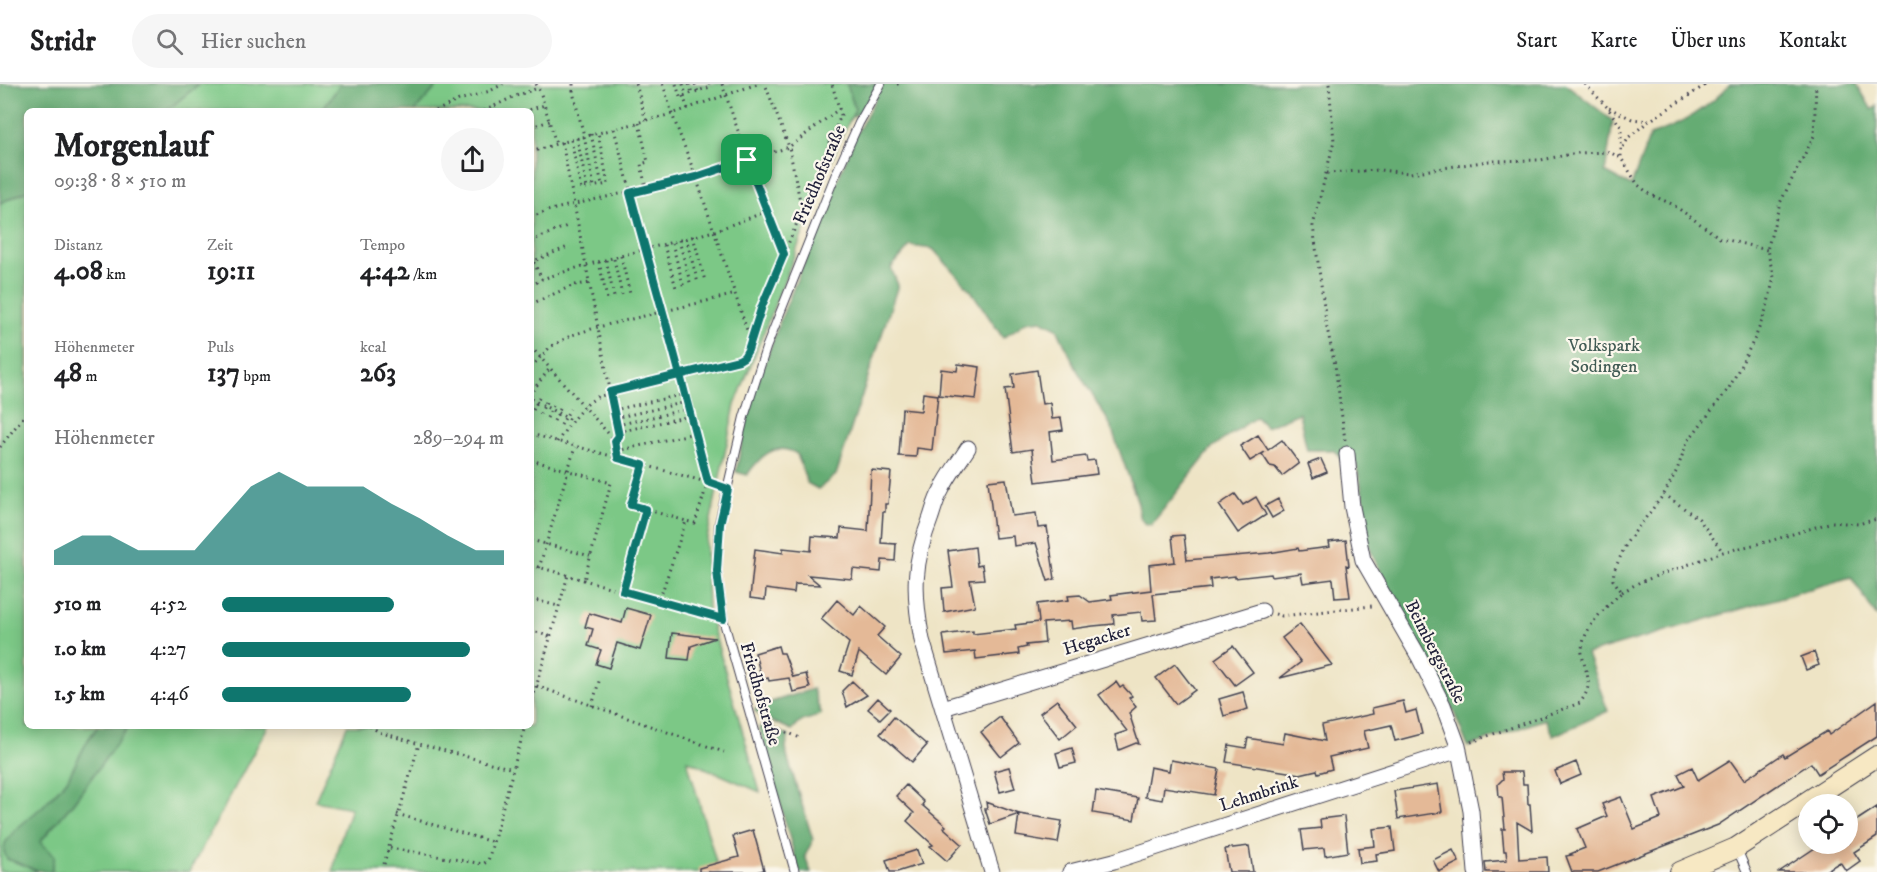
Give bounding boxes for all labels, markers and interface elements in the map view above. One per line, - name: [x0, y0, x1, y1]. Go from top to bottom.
- search box: [132, 14, 552, 68]
- text: Stridr: [30, 24, 96, 59]
- icon: search: [153, 25, 186, 58]
- text: Hier suchen: [201, 28, 306, 55]
- text: Start: [1516, 28, 1558, 54]
- text: Karte: [1591, 28, 1637, 54]
- text: Über uns: [1670, 28, 1746, 54]
- text: Kontakt: [1779, 28, 1847, 54]
- street label: Friedhofstraße: [789, 122, 851, 228]
- text: Morgenlauf: [54, 126, 209, 167]
- button: share: [441, 128, 504, 191]
- pin: [721, 134, 772, 185]
- icon: arrive: [730, 143, 763, 176]
- text: 09:38 · 8 × 510 m: [54, 169, 186, 194]
- text: Distanz: [54, 235, 103, 255]
- text: Zeit: [207, 235, 233, 255]
- text: Tempo: [360, 235, 405, 255]
- text: 4.08: [54, 255, 103, 288]
- text: 19:11: [207, 255, 255, 288]
- text: 4:42: [360, 255, 410, 288]
- text: km: [103, 264, 126, 284]
- text: /km: [410, 264, 437, 284]
- park label: Volkspark Sodingen: [1567, 335, 1640, 378]
- text: Höhenmeter: [54, 337, 135, 357]
- text: Puls: [207, 337, 234, 357]
- text: kcal: [360, 337, 386, 357]
- text: 48: [54, 357, 82, 390]
- text: 137: [207, 357, 240, 390]
- text: 263: [360, 357, 396, 390]
- text: m: [82, 366, 97, 386]
- text: bpm: [240, 366, 271, 386]
- text: Höhenmeter: [54, 426, 155, 451]
- text: 289–294 m: [413, 426, 504, 451]
- text: 510 m: [54, 592, 101, 617]
- text: 4:52: [150, 592, 187, 617]
- street label: Beimbergstraße: [1400, 597, 1470, 707]
- street label: Hegacker: [1061, 619, 1134, 661]
- text: 1.0 km: [54, 637, 106, 662]
- text: 4:27: [150, 637, 187, 662]
- street label: Friedhofstraße: [735, 640, 785, 748]
- text: 1.5 km: [54, 682, 105, 707]
- text: 4:46: [150, 682, 189, 707]
- street label: Lehmbrink: [1217, 771, 1301, 817]
- map controls: [1798, 794, 1858, 854]
- button: locate: [1798, 794, 1858, 854]

